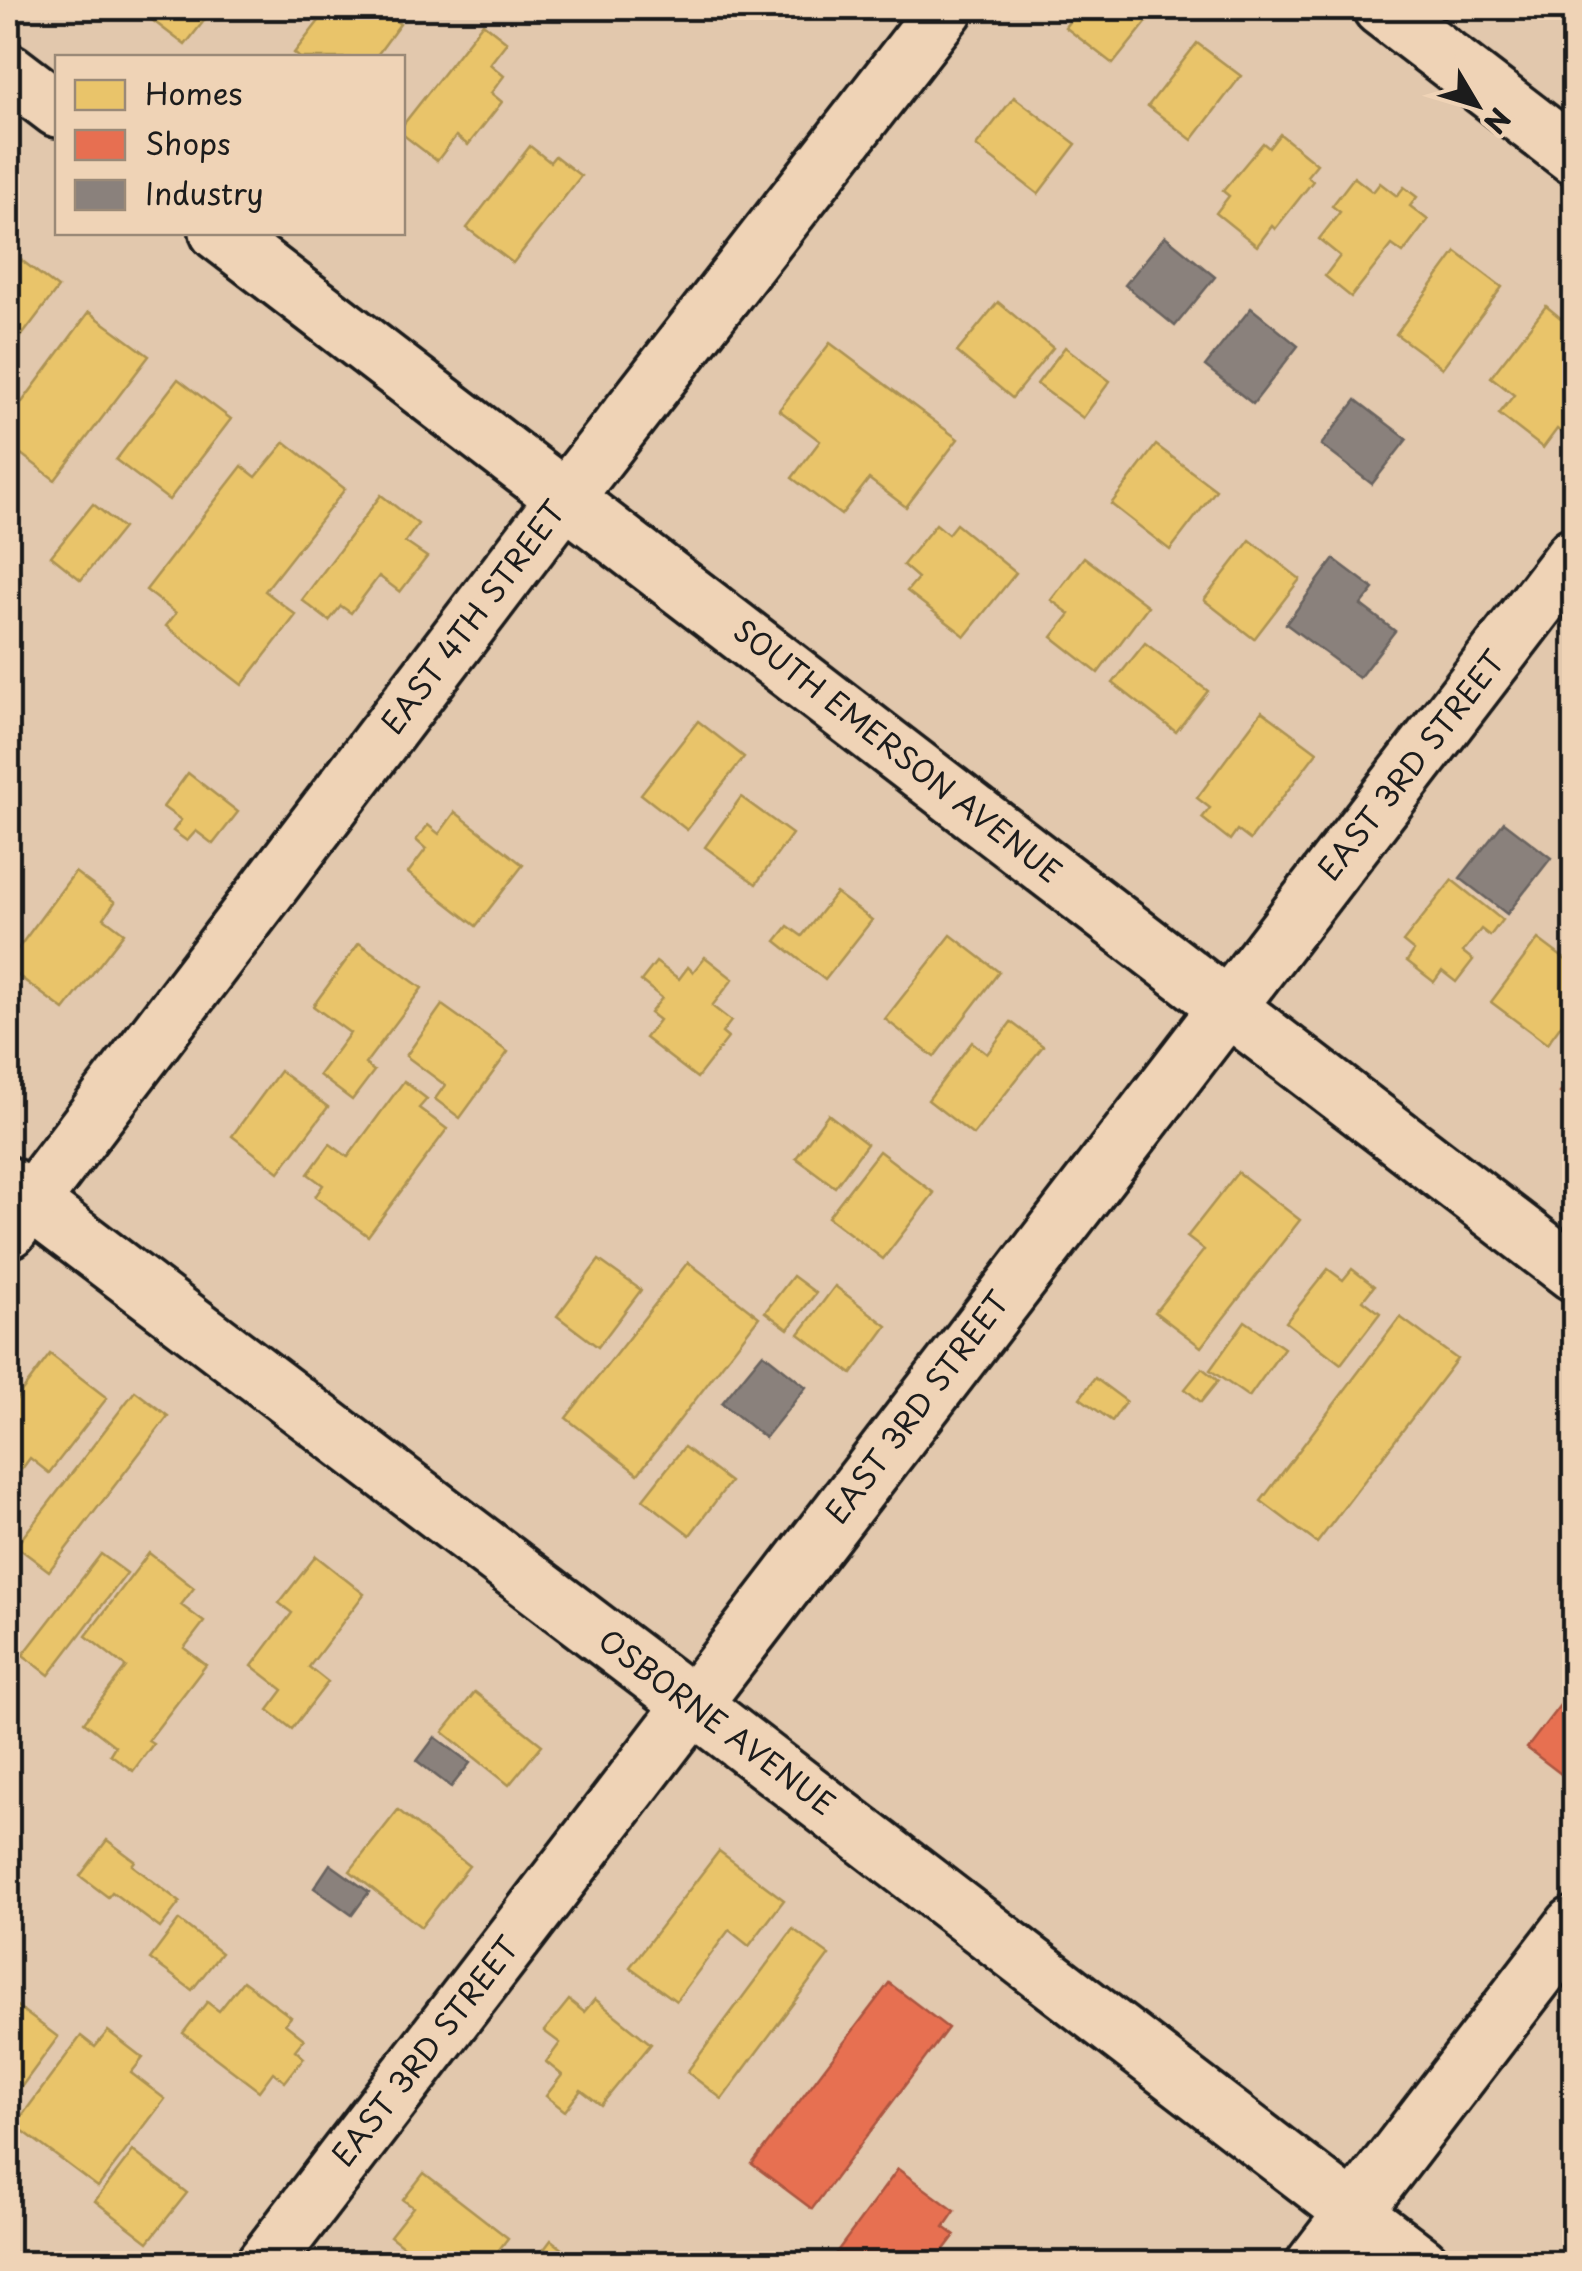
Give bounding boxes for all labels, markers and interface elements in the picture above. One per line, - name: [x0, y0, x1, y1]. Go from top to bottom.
- legend: [55, 55, 405, 235]
- north arrow: [1427, 55, 1527, 155]
- text: Homes: [145, 70, 242, 115]
- text: N: [1474, 99, 1522, 143]
- text: Shops: [145, 120, 231, 165]
- text: Industry: [145, 170, 264, 215]
- street label: EAST 4TH STREET: [369, 490, 575, 743]
- street label: SOUTH EMERSON AVENUE: [725, 607, 1072, 893]
- street label: EAST 3RD STREET: [1306, 639, 1515, 889]
- street label: EAST 3RD STREET: [813, 1280, 1019, 1532]
- street label: OSBORNE AVENUE: [590, 1617, 845, 1825]
- street label: EAST 3RD STREET: [320, 1925, 529, 2175]

